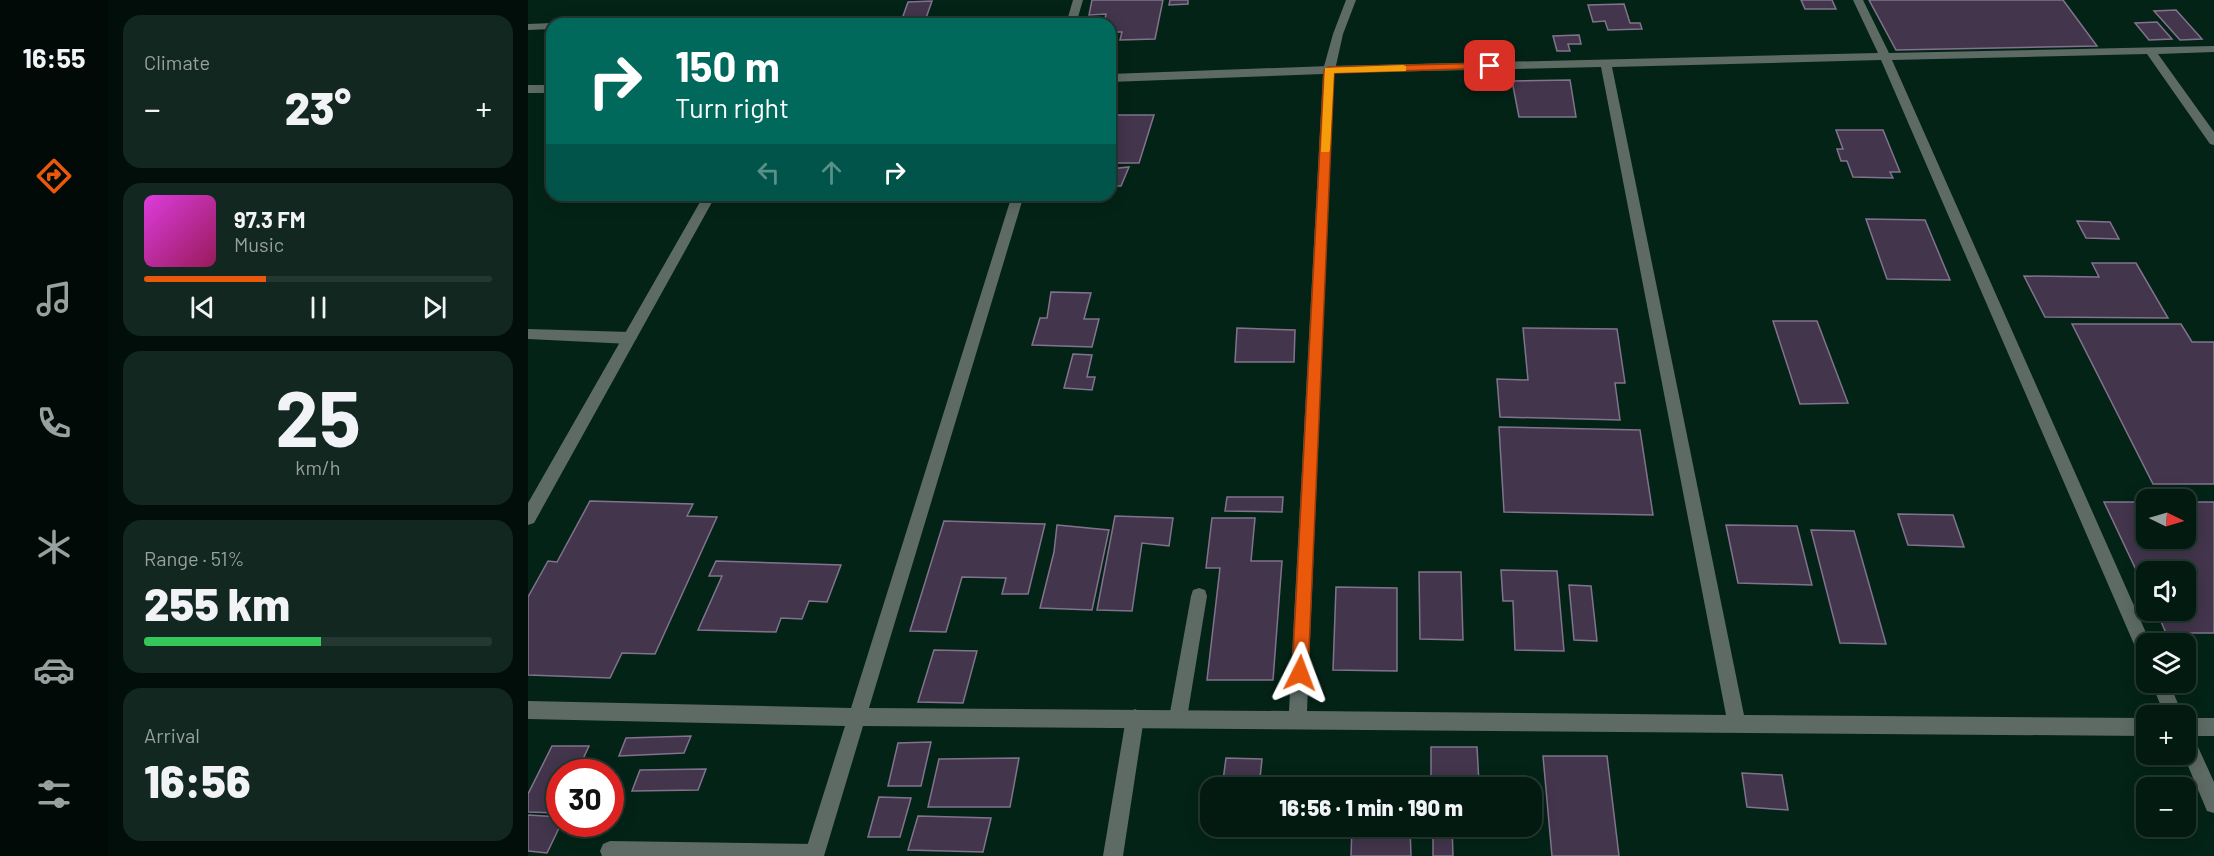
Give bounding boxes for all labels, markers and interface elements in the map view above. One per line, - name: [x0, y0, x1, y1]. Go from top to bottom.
- text: 150 m: [675, 40, 780, 90]
- pin: [1464, 40, 1515, 91]
- text: 16:55: [23, 41, 86, 73]
- icon: right: [576, 42, 654, 120]
- icon: arrive: [1473, 49, 1506, 82]
- text: Climate: [144, 50, 210, 74]
- text: 23°: [285, 80, 351, 134]
- text: −: [144, 88, 161, 128]
- text: +: [475, 88, 492, 128]
- text: Turn right: [675, 91, 789, 123]
- icon: directions: [33, 155, 75, 197]
- icon: left: [752, 156, 785, 189]
- icon: ahead: [815, 156, 848, 189]
- icon: right: [878, 156, 911, 189]
- text: 97.3 FM: [234, 206, 305, 232]
- text: Music: [234, 232, 284, 256]
- icon: music: [33, 278, 75, 320]
- icon: previous: [186, 291, 219, 324]
- icon: pause: [302, 291, 335, 324]
- icon: next: [418, 291, 451, 324]
- text: 25: [275, 369, 361, 463]
- icon: phone: [33, 402, 75, 444]
- text: km/h: [295, 455, 341, 479]
- north arrow: [2136, 489, 2196, 549]
- map controls: [2136, 489, 2196, 837]
- icon: climate: [33, 526, 75, 568]
- text: Range · 51%: [144, 546, 244, 570]
- button: sound: [2136, 561, 2196, 621]
- text: 255 km: [144, 576, 290, 630]
- button: layers: [2136, 633, 2196, 693]
- position arrow: [1268, 641, 1332, 705]
- icon: car: [33, 649, 75, 691]
- button: +: [2136, 705, 2196, 765]
- text: Arrival: [144, 723, 200, 747]
- text: 16:56: [144, 753, 250, 807]
- speed limit sign: 30: [546, 759, 624, 837]
- icon: filters: [33, 773, 75, 815]
- button: −: [2136, 777, 2196, 837]
- text: 16:56 · 1 min · 190 m: [1279, 794, 1463, 820]

